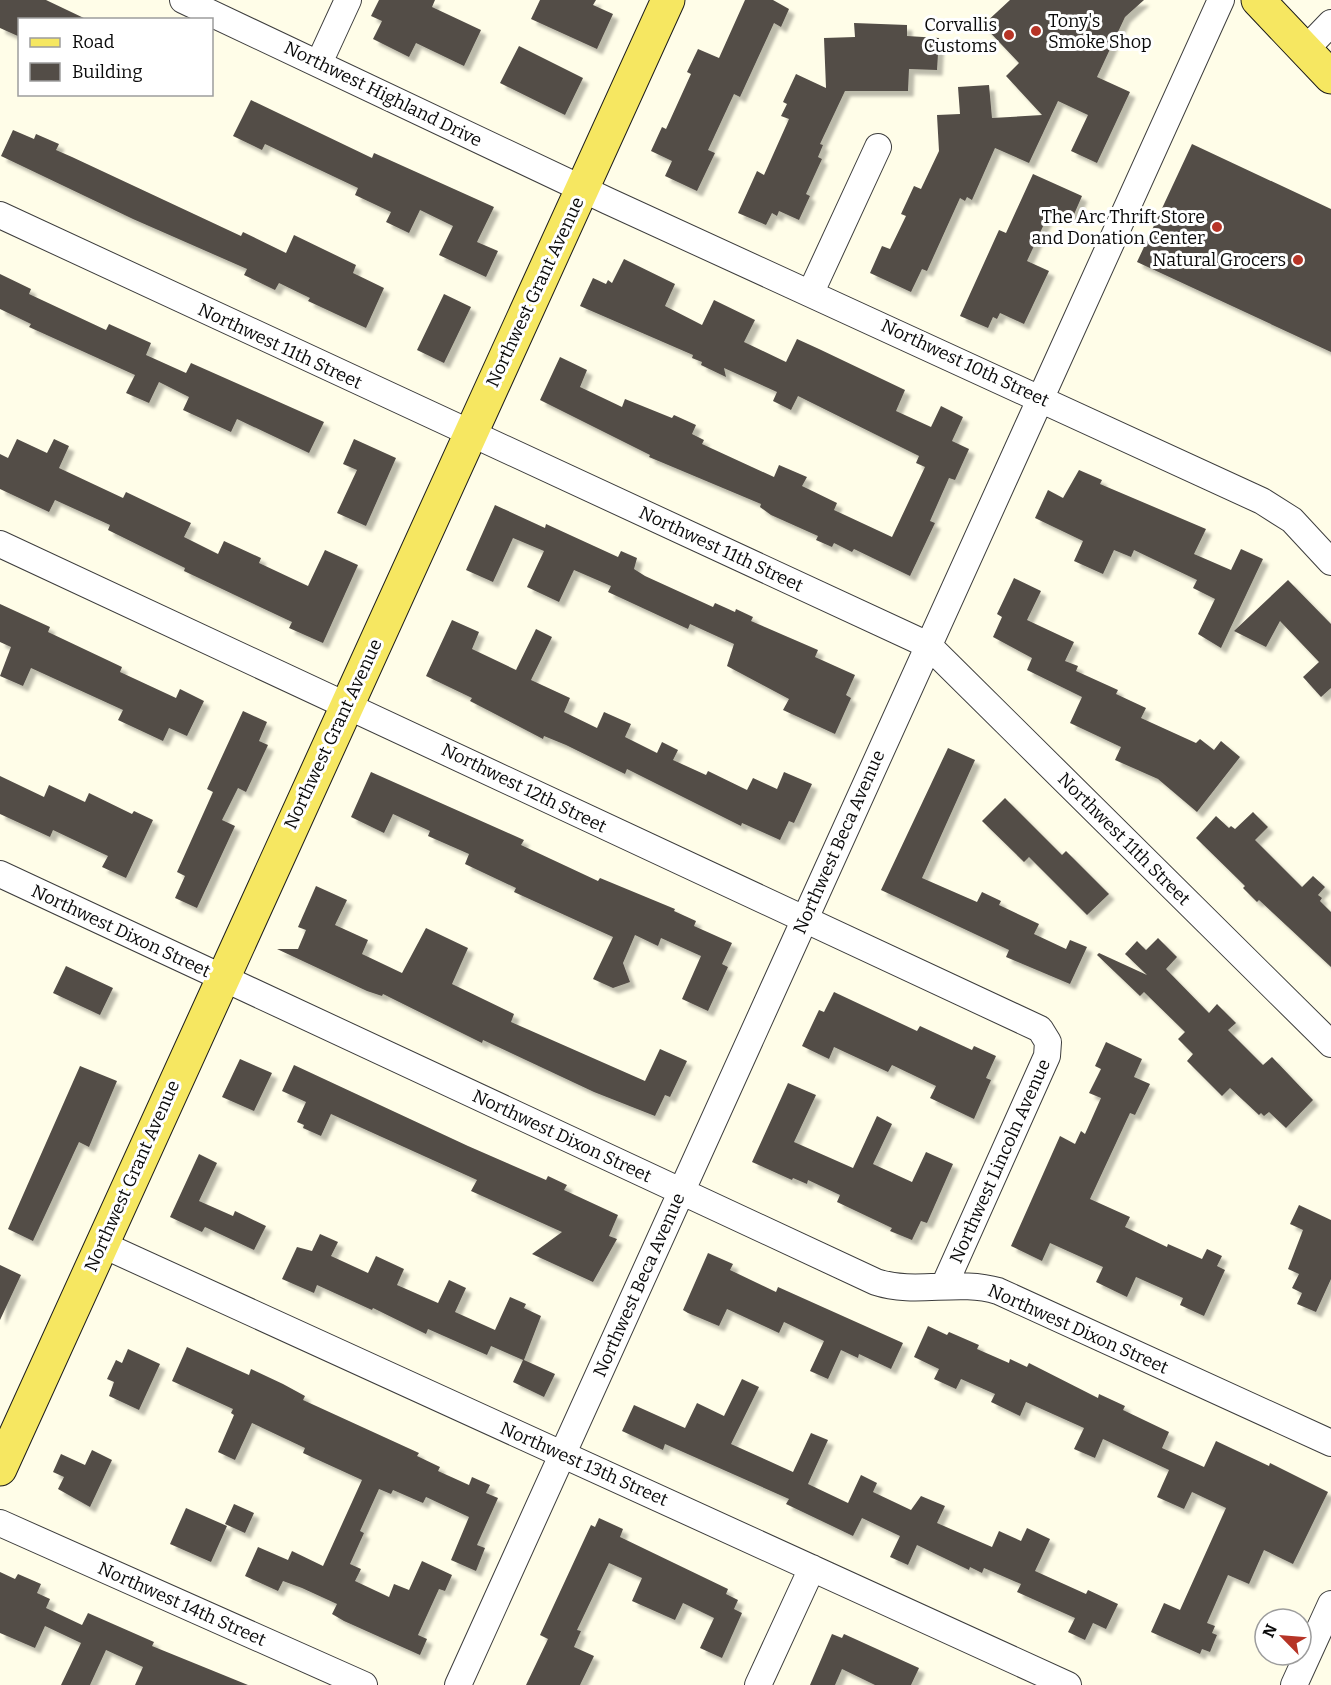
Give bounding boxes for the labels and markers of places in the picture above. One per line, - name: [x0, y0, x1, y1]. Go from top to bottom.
- place label: Tony's Smoke Shop: [1048, 10, 1152, 53]
- place label: Corvallis Customs: [924, 14, 997, 57]
- marker: Tony's Smoke Shop: [1029, 24, 1043, 38]
- marker: Corvallis Customs: [1002, 28, 1016, 42]
- place label: The Arc Thrift Store and Donation Center: [1031, 206, 1205, 249]
- marker: The Arc Thrift Store and Donation Center: [1210, 220, 1224, 234]
- place label: Natural Grocers: [1152, 249, 1286, 271]
- marker: Natural Grocers: [1291, 253, 1305, 267]

